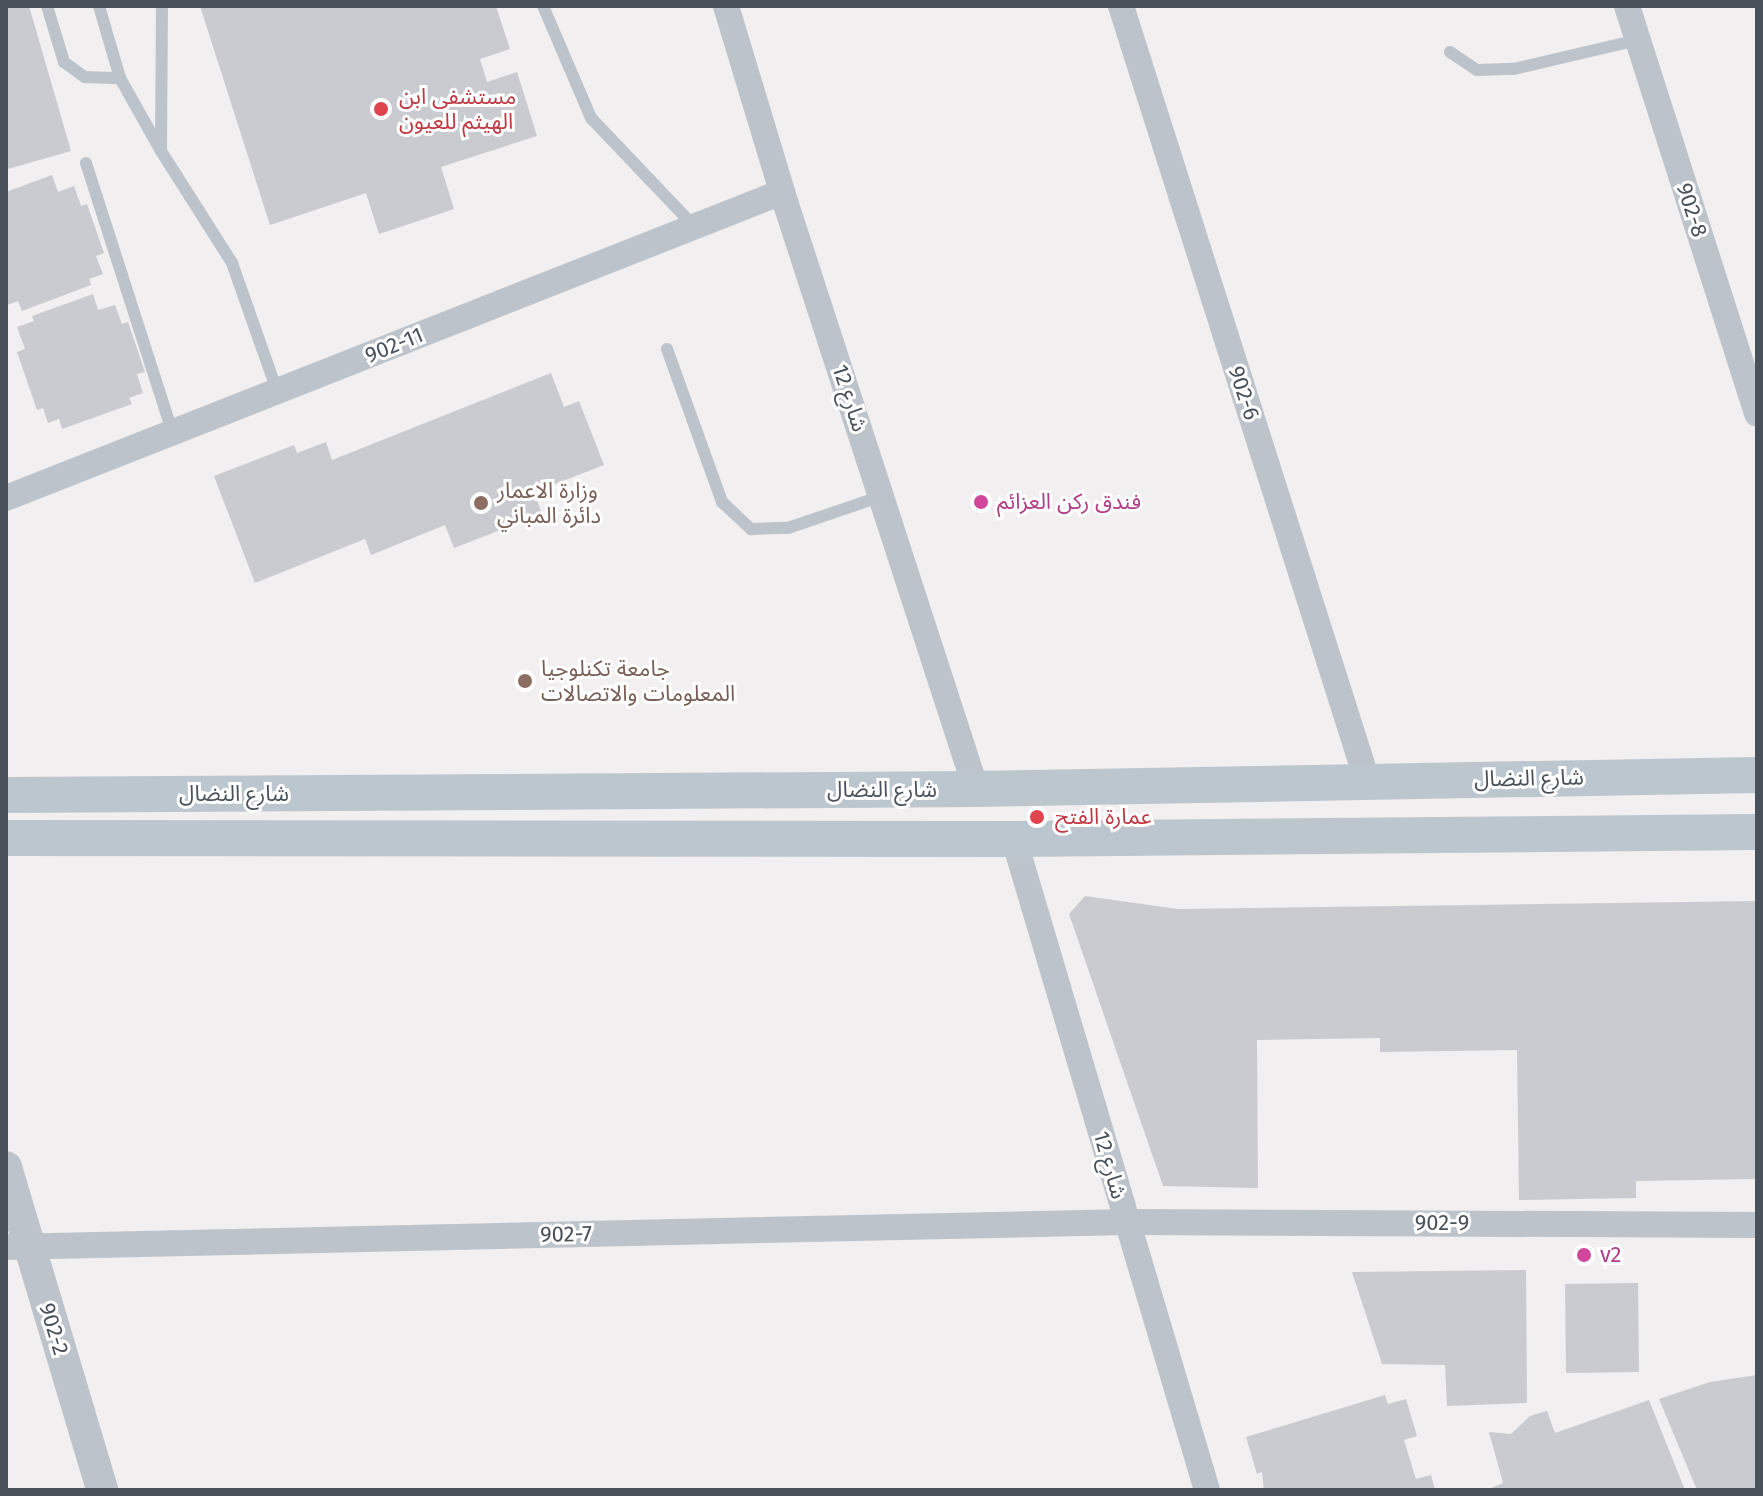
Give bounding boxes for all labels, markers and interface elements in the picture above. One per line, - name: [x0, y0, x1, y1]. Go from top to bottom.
- place label: مستشفى ابن الهيثم للعيون: [399, 83, 516, 134]
- marker: مستشفى ابن الهيثم للعيون: [370, 98, 392, 120]
- street label: 902-8: [1671, 180, 1713, 240]
- street label: 902-11: [361, 321, 427, 369]
- street label: شارع 12: [827, 361, 873, 435]
- street label: 902-6: [1223, 363, 1265, 423]
- place label: وزارة الاعمار دائرة المباني: [497, 477, 601, 528]
- place label: فندق ركن العزائم: [997, 489, 1141, 515]
- marker: فندق ركن العزائم: [972, 493, 990, 511]
- marker: وزارة الاعمار دائرة المباني: [472, 494, 490, 512]
- place label: جامعة تكنلوجيا المعلومات والاتصالات: [541, 655, 735, 706]
- marker: جامعة تكنلوجيا المعلومات والاتصالات: [516, 672, 534, 690]
- street label: شارع النضال: [1474, 764, 1584, 792]
- street label: شارع النضال: [827, 777, 937, 803]
- street label: شارع النضال: [179, 781, 289, 807]
- place label: عمارة الفتح: [1055, 804, 1151, 830]
- marker: عمارة الفتح: [1026, 806, 1048, 828]
- street label: شارع 12: [1088, 1128, 1132, 1202]
- street label: 902-9: [1415, 1210, 1469, 1236]
- street label: 902-7: [540, 1220, 592, 1248]
- place label: v2: [1600, 1242, 1621, 1268]
- marker: v2: [1575, 1246, 1593, 1264]
- street label: 902-2: [34, 1300, 74, 1358]

